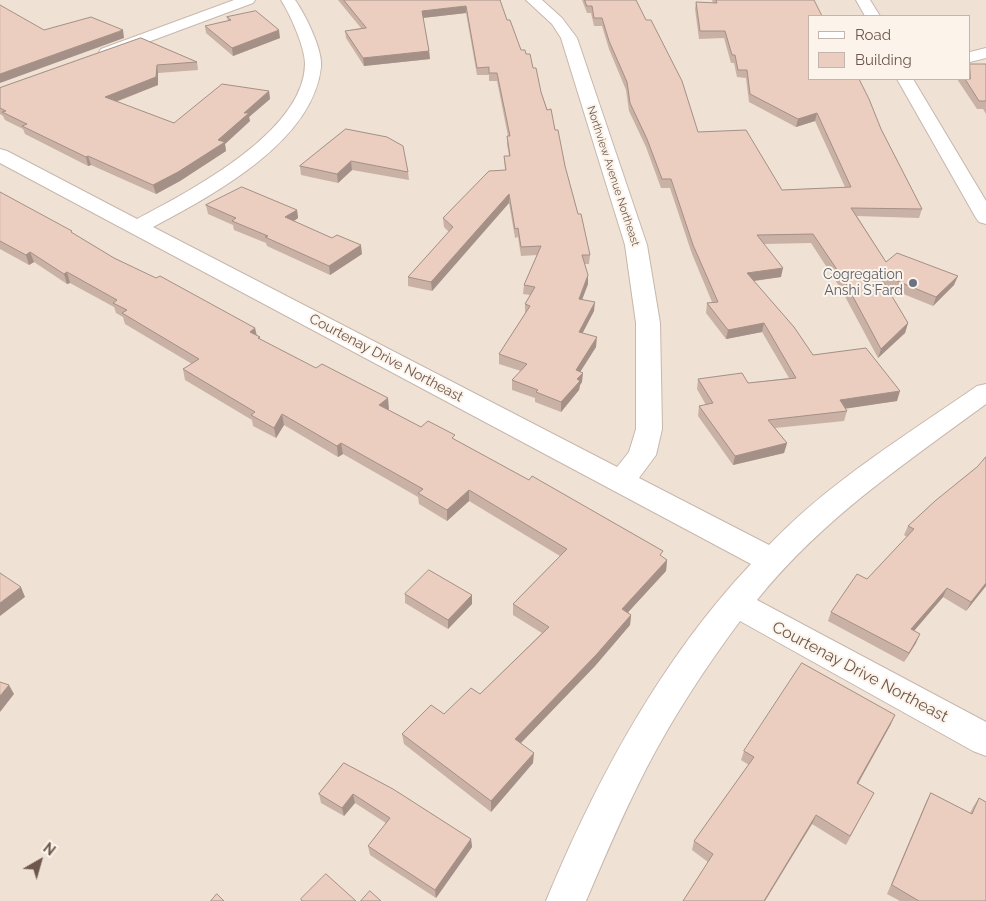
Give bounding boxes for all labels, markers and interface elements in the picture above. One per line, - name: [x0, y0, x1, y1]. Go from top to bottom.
- legend: [808, 15, 971, 80]
- text: Road: [855, 26, 891, 44]
- text: Building: [855, 51, 912, 69]
- street label: Northview Avenue Northeast: [584, 104, 642, 248]
- place label: Cogregation Anshi S'Fard: [823, 267, 903, 300]
- marker: Cogregation Anshi S'Fard: [907, 277, 919, 289]
- street label: Courtenay Drive Northeast: [306, 310, 466, 406]
- street label: Courtenay Drive Northeast: [769, 617, 951, 727]
- north arrow: [15, 836, 65, 886]
- text: N: [40, 840, 58, 859]

